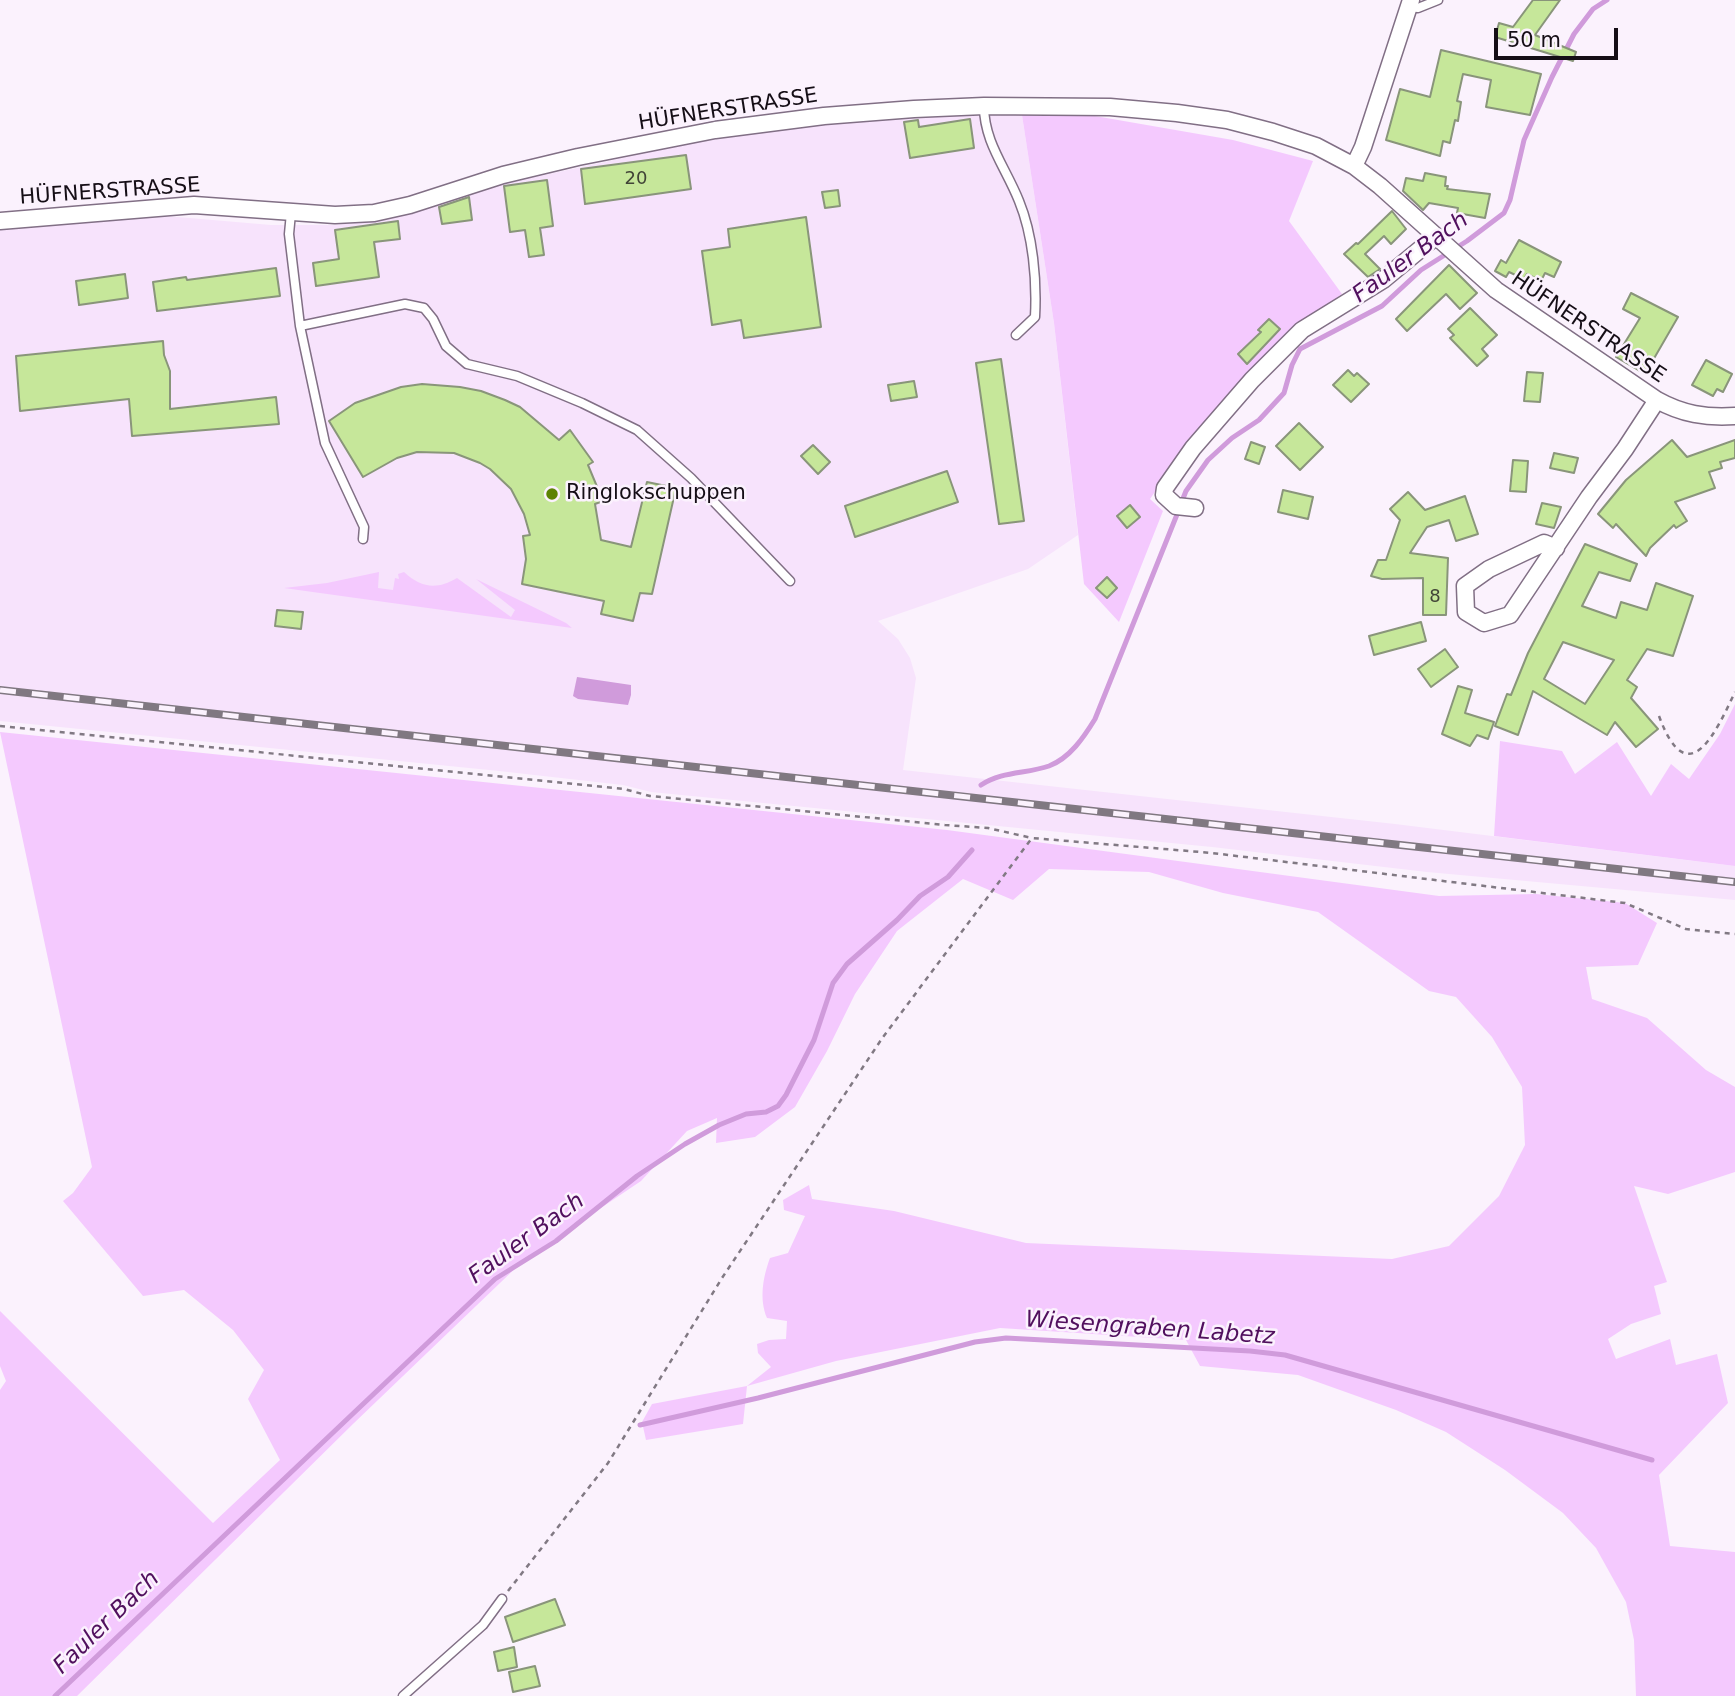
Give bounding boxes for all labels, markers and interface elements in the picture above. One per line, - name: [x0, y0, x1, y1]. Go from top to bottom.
- scale bar: [1497, 14, 1621, 58]
- text: 50 m: [1507, 28, 1561, 52]
- street label: HÜFNERSTRASSE: [637, 83, 819, 137]
- house number: 20: [625, 168, 647, 190]
- street label: HÜFNERSTRASSE: [19, 173, 201, 211]
- water label: Fauler Bach: [1348, 207, 1474, 309]
- street label: HÜFNERSTRASSE: [1506, 267, 1670, 389]
- place label: Ringlokschuppen: [566, 481, 746, 507]
- marker: Ringlokschuppen: [544, 486, 560, 502]
- house number: 8: [1429, 586, 1441, 608]
- water label: Fauler Bach: [464, 1188, 590, 1290]
- water label: Wiesengraben Labetz: [1025, 1307, 1275, 1351]
- water label: Fauler Bach: [48, 1566, 166, 1680]

